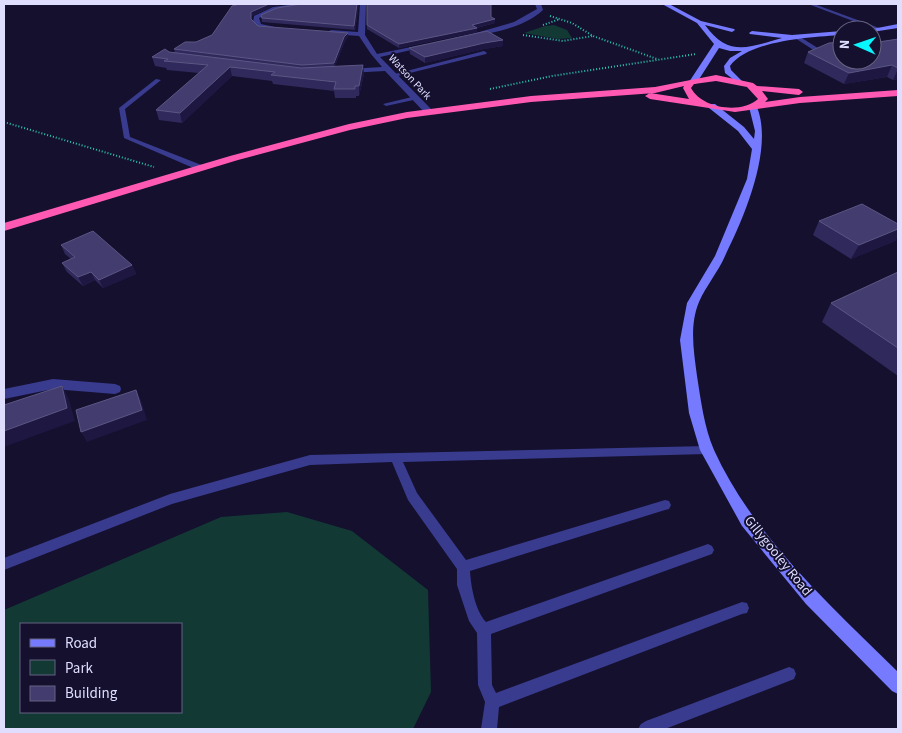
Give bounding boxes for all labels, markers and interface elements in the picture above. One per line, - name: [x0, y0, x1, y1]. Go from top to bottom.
- north arrow: [832, 20, 882, 70]
- text: N: [835, 40, 855, 50]
- street label: Watson Park: [385, 51, 435, 103]
- street label: Gillygooley Road: [739, 512, 817, 600]
- legend: [20, 623, 182, 713]
- text: Road: [65, 633, 97, 654]
- text: Park: [65, 658, 94, 679]
- text: Building: [65, 683, 118, 704]

